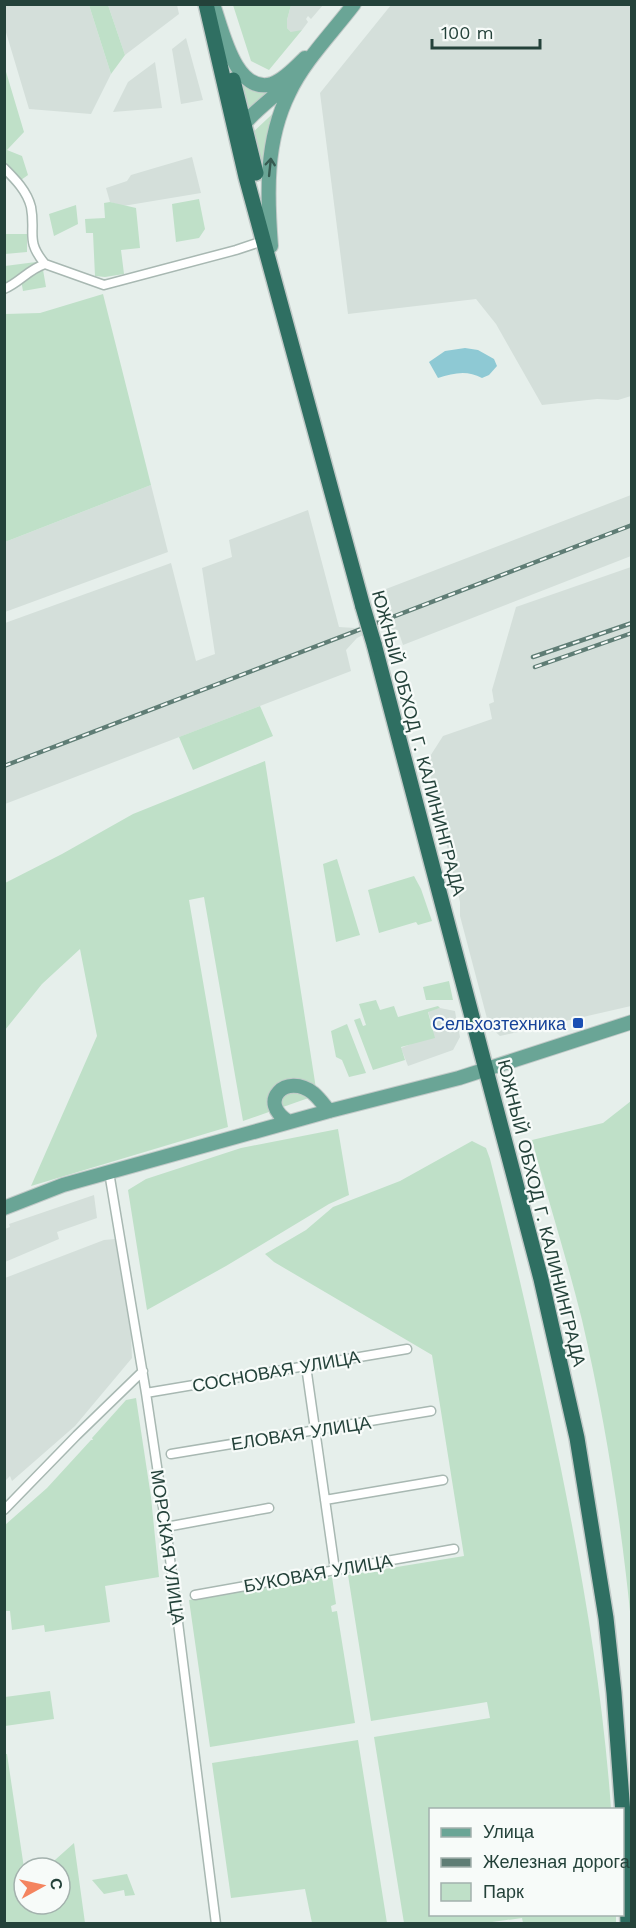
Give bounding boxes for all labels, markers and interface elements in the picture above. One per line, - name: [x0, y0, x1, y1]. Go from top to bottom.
- scale bar: [432, 12, 540, 50]
- text: 100 m: [441, 22, 494, 43]
- one-way arrow: [265, 158, 276, 178]
- street label: ЮЖНЫЙ ОБХОД Г. КАЛИНИНГРАДА: [368, 588, 470, 898]
- place label: Сельхозтехника: [432, 1013, 567, 1034]
- marker: Сельхозтехника: [571, 1016, 585, 1030]
- street label: ЮЖНЫЙ ОБХОД Г. КАЛИНИНГРАДА: [494, 1057, 590, 1369]
- street label: СОСНОВАЯ УЛИЦА: [190, 1346, 362, 1396]
- street label: ЕЛОВАЯ УЛИЦА: [230, 1412, 372, 1454]
- street label: МОРСКАЯ УЛИЦА: [147, 1468, 189, 1626]
- street label: БУКОВАЯ УЛИЦА: [242, 1550, 394, 1596]
- legend: [429, 1808, 624, 1916]
- text: Улица: [483, 1821, 535, 1842]
- text: Железная дорога: [483, 1851, 631, 1872]
- north arrow: [12, 1856, 72, 1916]
- text: С: [46, 1877, 67, 1891]
- text: Парк: [483, 1881, 524, 1902]

